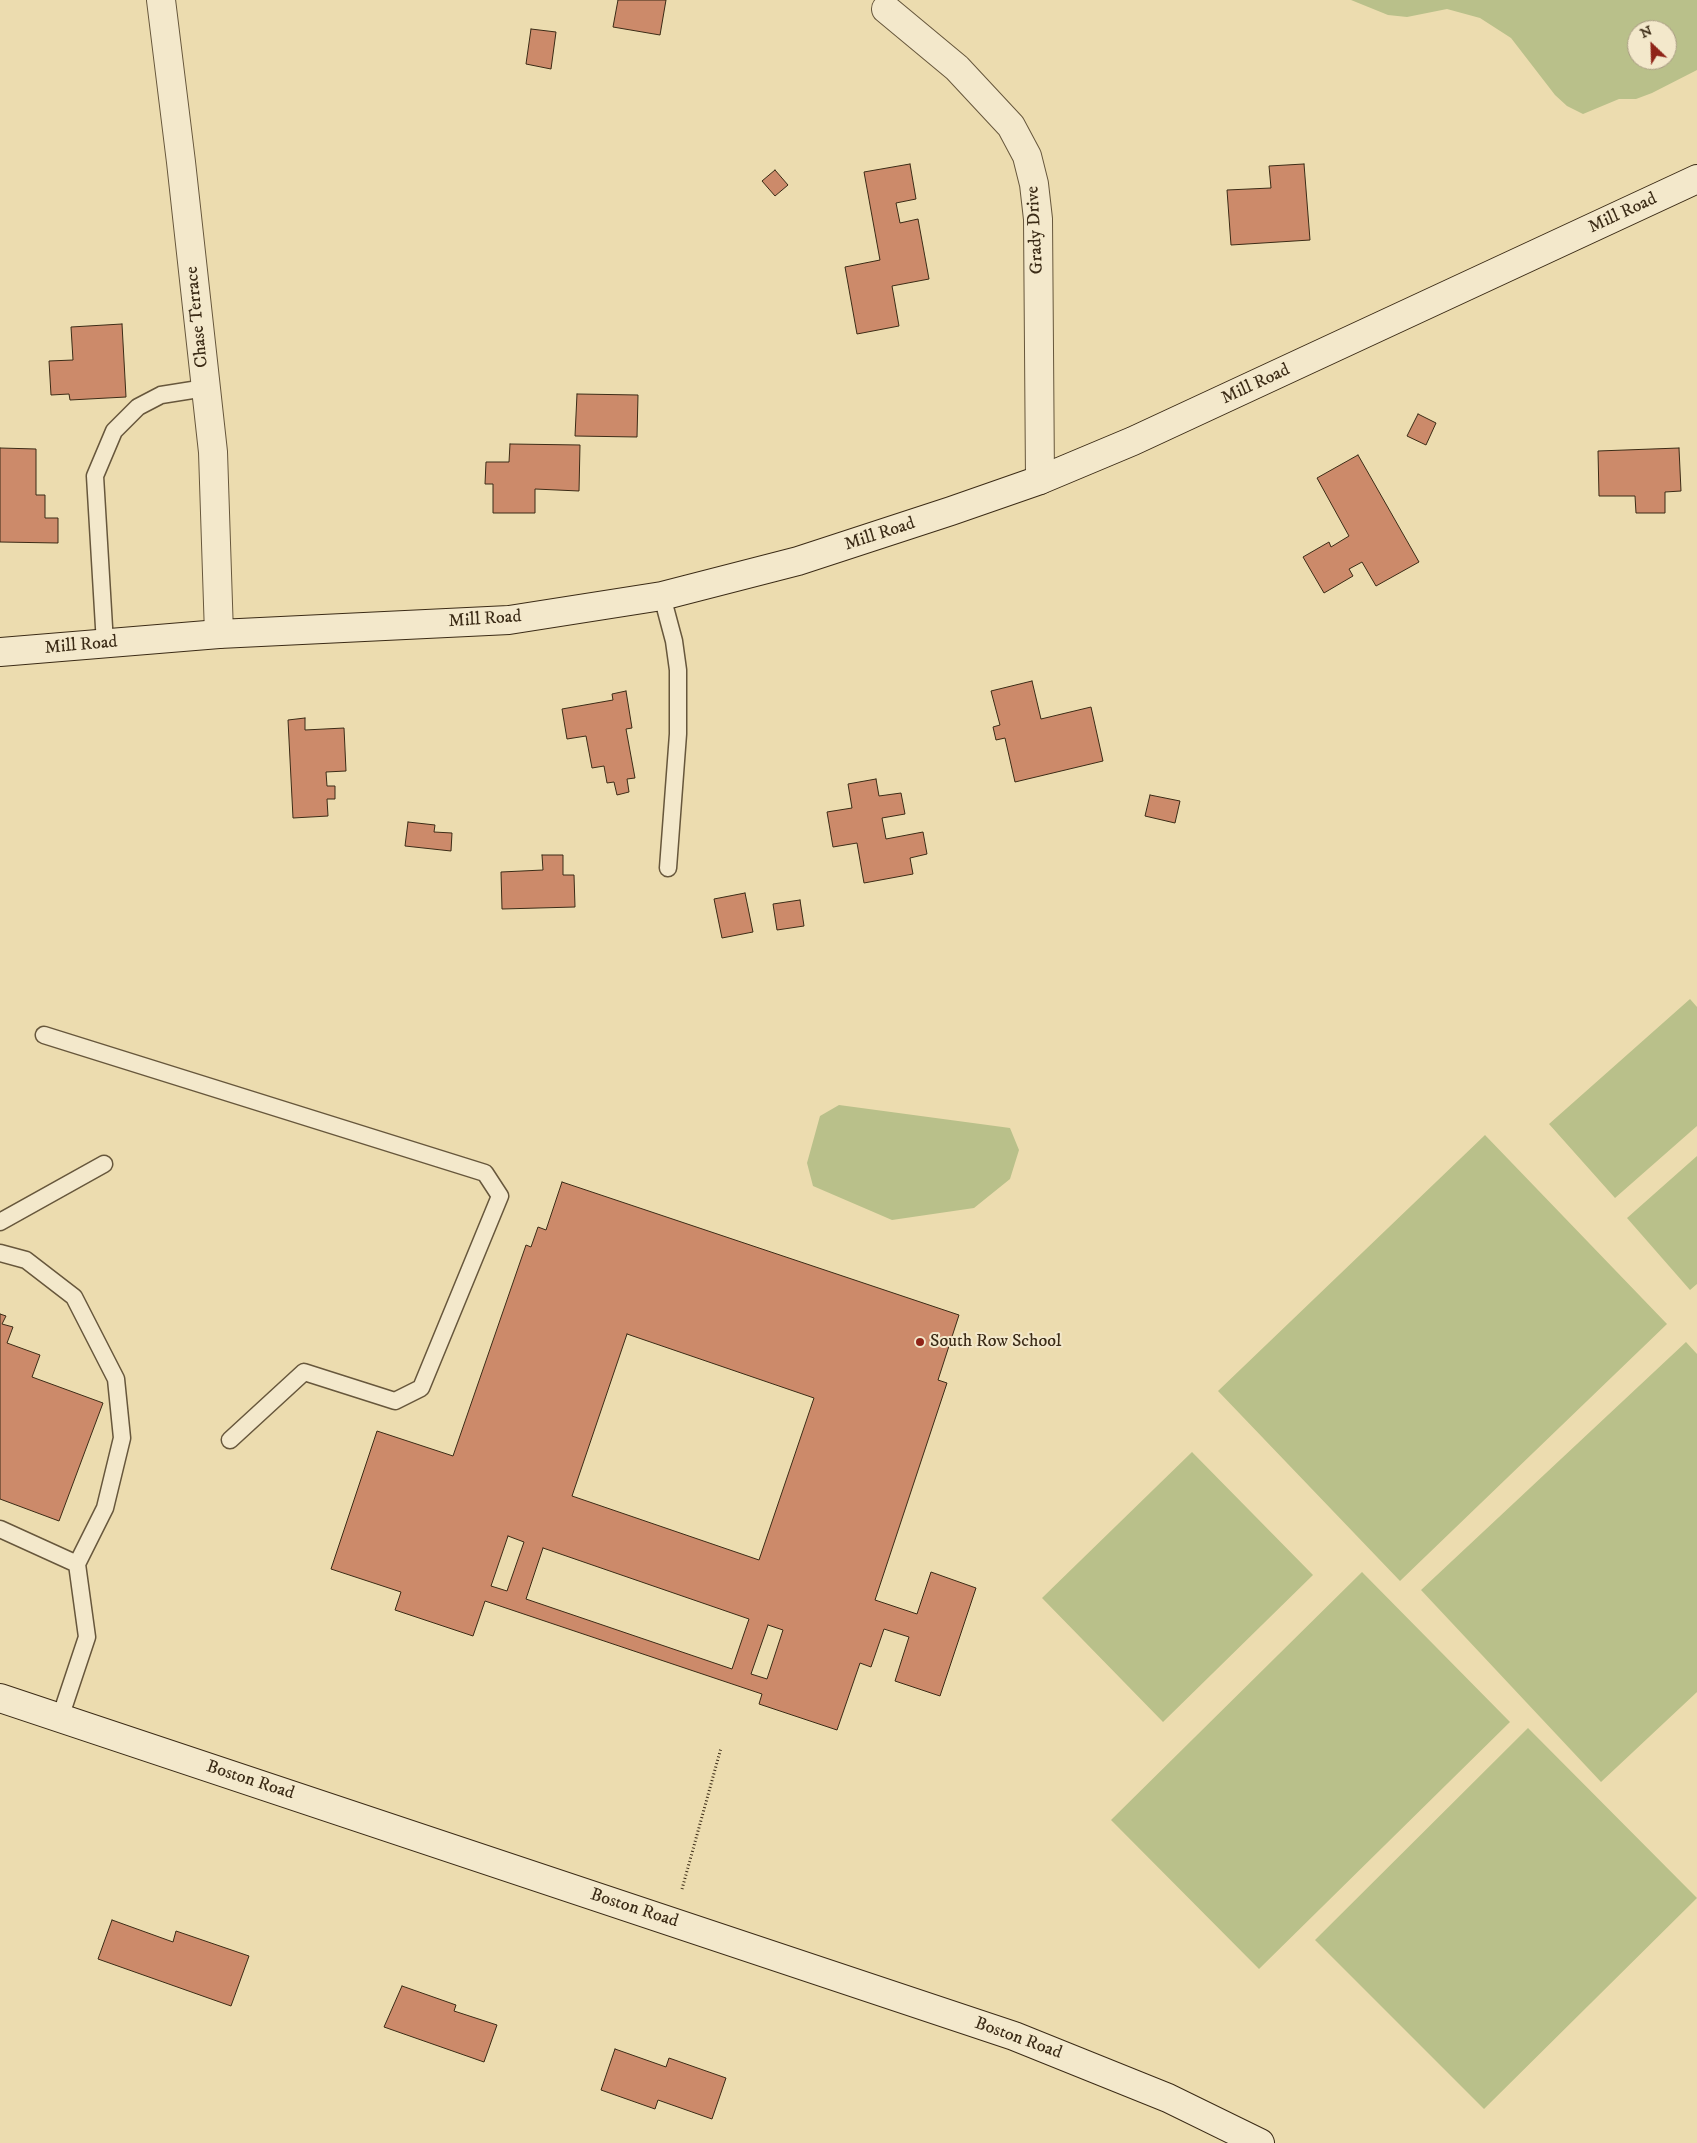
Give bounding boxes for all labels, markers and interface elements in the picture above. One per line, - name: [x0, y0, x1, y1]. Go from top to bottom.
- north arrow: [1627, 20, 1677, 70]
- text: N: [1637, 22, 1655, 43]
- street label: Grady Drive: [1023, 185, 1049, 275]
- street label: Mill Road: [1585, 189, 1661, 239]
- street label: Chase Terrace: [182, 265, 214, 369]
- street label: Mill Road: [1218, 360, 1294, 410]
- street label: Mill Road: [842, 513, 918, 557]
- street label: Mill Road: [448, 607, 522, 633]
- street label: Mill Road: [44, 632, 118, 660]
- place label: South Row School: [930, 1331, 1061, 1353]
- marker: South Row School: [914, 1336, 926, 1348]
- street label: Boston Road: [203, 1757, 297, 1805]
- street label: Boston Road: [587, 1885, 681, 1933]
- street label: Boston Road: [971, 2013, 1065, 2065]

